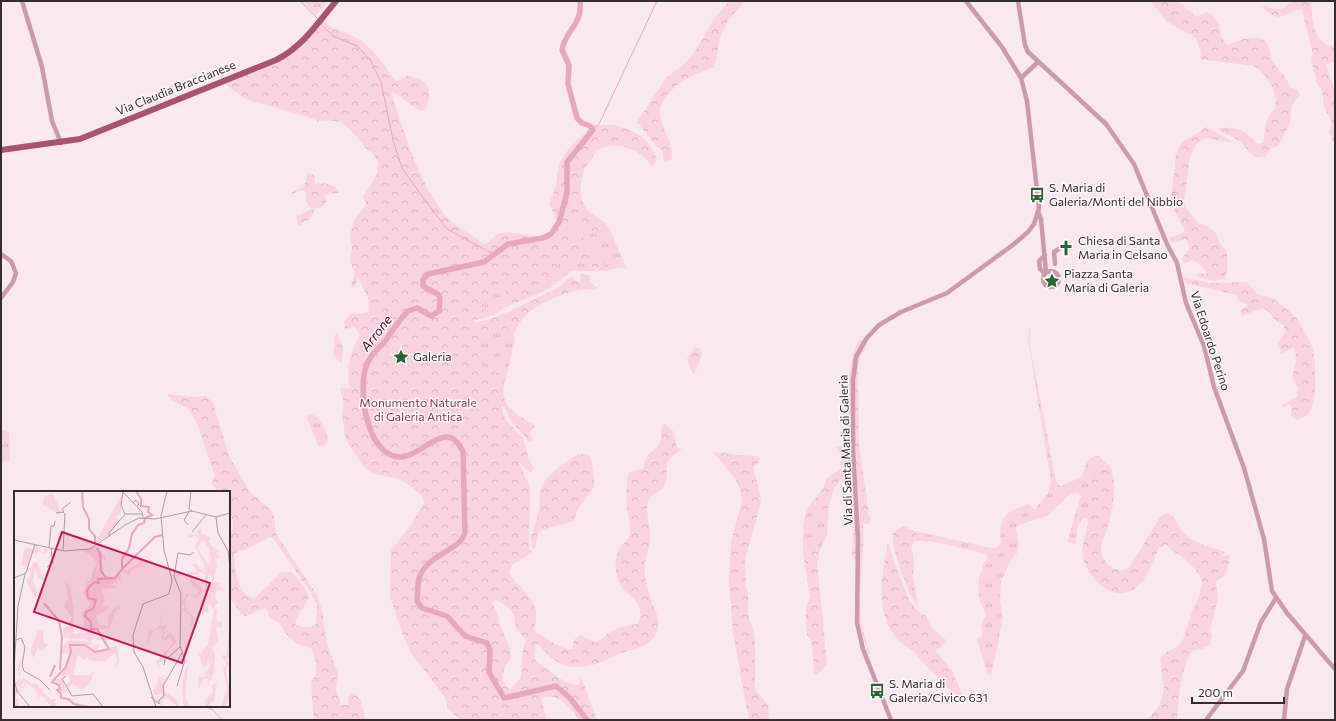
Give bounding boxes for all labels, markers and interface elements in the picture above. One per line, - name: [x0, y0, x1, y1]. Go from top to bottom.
- street label: Via Claudia Braccianese: [114, 57, 237, 117]
- place label: S. Maria di Galeria/Monti del Nibbio: [1049, 180, 1183, 208]
- bus stop icon: S. Maria di Galeria/Monti del Nibbio: [1028, 186, 1046, 204]
- place label: Chiesa di Santa Maria in Celsano: [1078, 233, 1168, 261]
- church icon: Chiesa di Santa Maria in Celsano: [1057, 239, 1075, 257]
- place label: Piazza Santa Maria di Galeria: [1064, 266, 1149, 294]
- place icon: Piazza Santa Maria di Galeria: [1043, 272, 1061, 290]
- street label: Via Edoardo Perino: [1188, 289, 1234, 392]
- water label: Arrone: [356, 312, 395, 355]
- place icon: Galeria: [392, 348, 410, 366]
- place label: Galeria: [413, 349, 452, 363]
- street label: Via di Santa Maria di Galeria: [835, 374, 855, 526]
- park label: Monumento Naturale di Galeria Antica: [359, 395, 477, 423]
- inset map: [14, 491, 230, 707]
- place label: S. Maria di Galeria/Civico 631: [889, 676, 988, 704]
- scale bar: [1192, 679, 1284, 705]
- bus stop icon: S. Maria di Galeria/Civico 631: [868, 682, 886, 700]
- text: 200 m: [1198, 685, 1233, 699]

